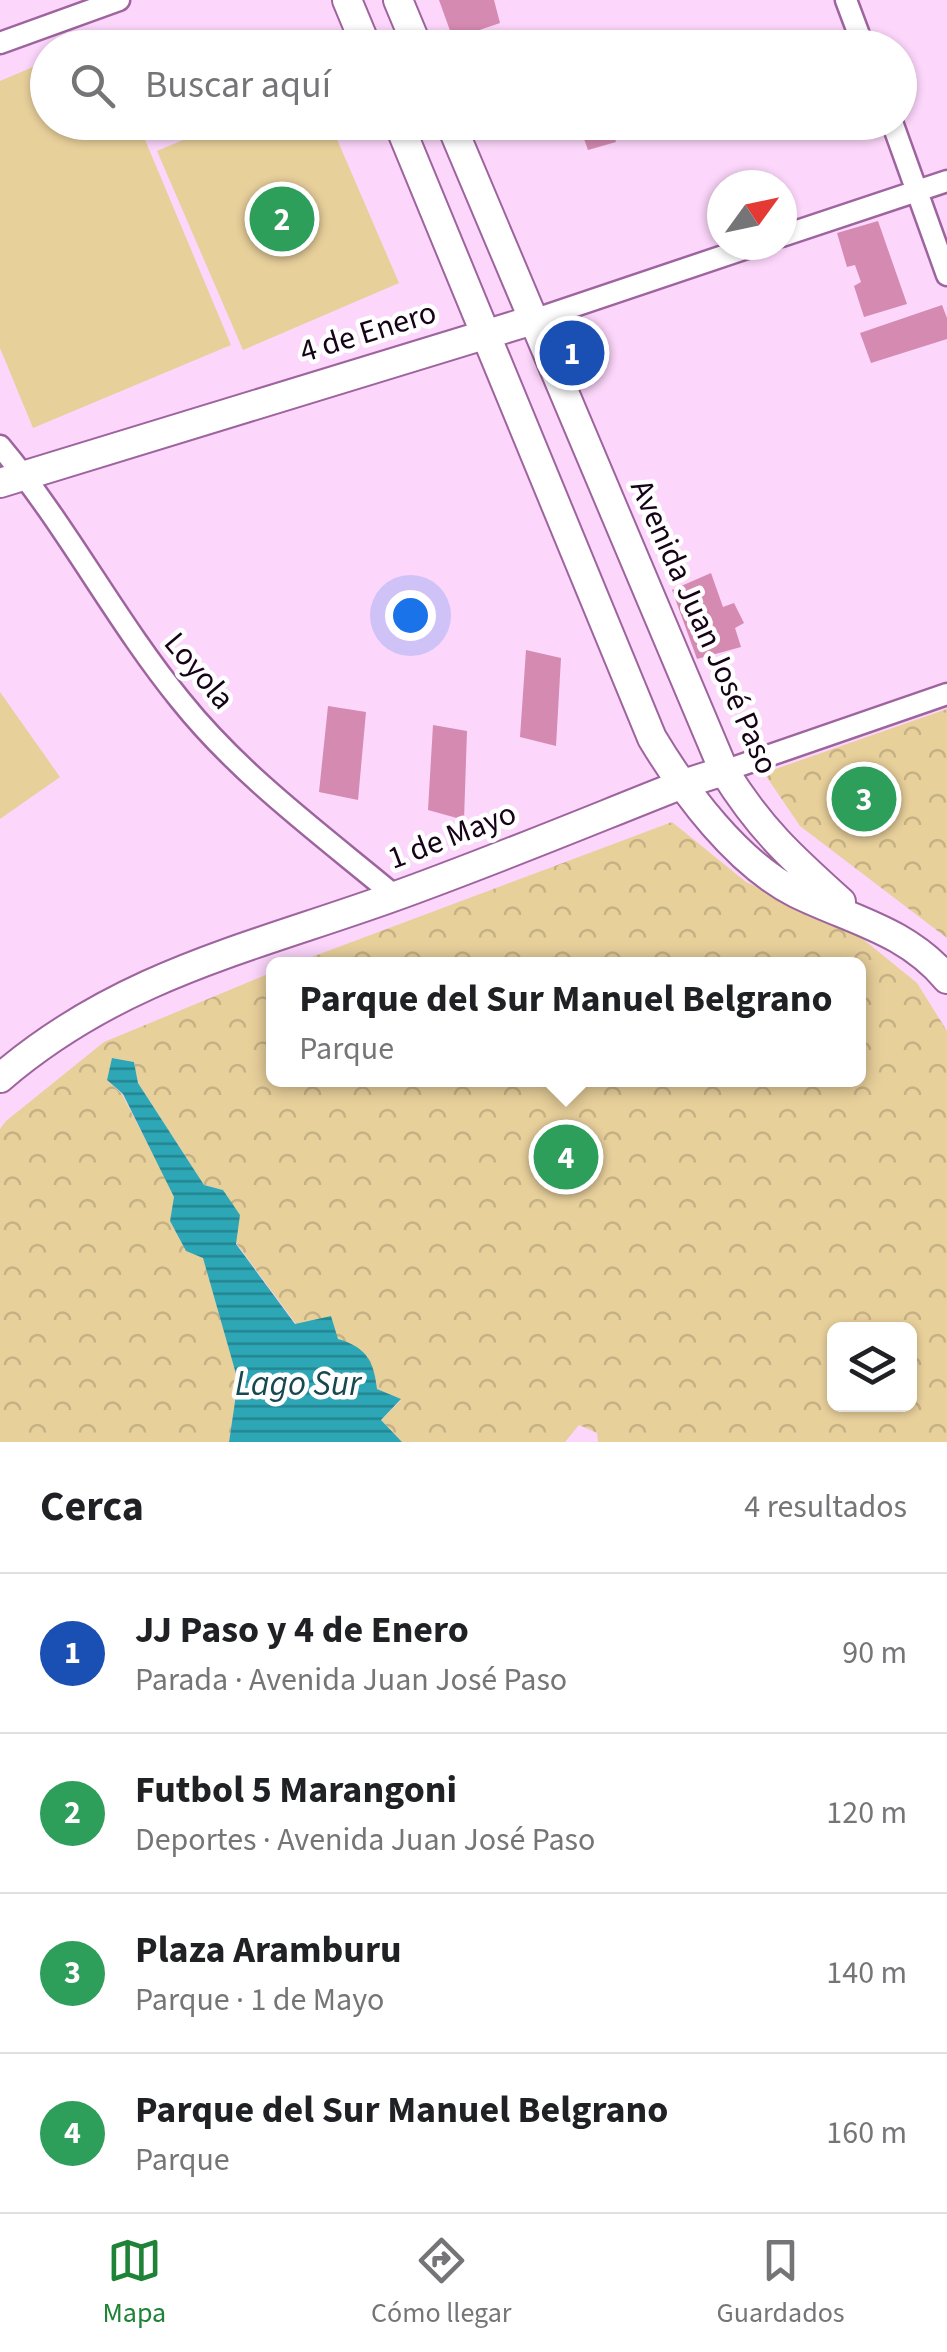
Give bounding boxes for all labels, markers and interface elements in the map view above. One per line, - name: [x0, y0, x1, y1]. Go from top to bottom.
- search box: [30, 30, 917, 140]
- icon: search: [65, 58, 120, 113]
- text: Buscar aquí: [145, 58, 331, 112]
- north arrow: [707, 170, 797, 260]
- pin: 2: [250, 182, 314, 256]
- street label: 4 de Enero: [294, 289, 442, 375]
- pin: 1: [540, 316, 604, 390]
- street label: Avenida Juan José Paso: [618, 472, 790, 782]
- your location: [385, 590, 436, 641]
- street label: Loyola: [153, 622, 245, 720]
- pin: 3: [832, 762, 896, 836]
- street label: 1 de Mayo: [381, 791, 523, 881]
- popup: [266, 957, 866, 1087]
- text: Parque del Sur Manuel Belgrano: [299, 972, 833, 1026]
- text: Parque: [299, 1026, 394, 1072]
- pin: 4: [534, 1120, 598, 1194]
- map controls: [827, 1322, 917, 1412]
- button: layers: [827, 1322, 917, 1412]
- water label: Lago Sur: [235, 1359, 363, 1409]
- text: Cerca: [40, 1477, 144, 1537]
- text: 4 resultados: [744, 1484, 907, 1530]
- text: JJ Paso y 4 de Enero: [135, 1603, 469, 1657]
- text: 1: [64, 1630, 81, 1676]
- text: 90 m: [842, 1630, 907, 1676]
- text: Parada · Avenida Juan José Paso: [135, 1657, 567, 1703]
- text: Futbol 5 Marangoni: [135, 1763, 457, 1817]
- text: 2: [64, 1790, 81, 1836]
- text: 120 m: [826, 1790, 907, 1836]
- text: Deportes · Avenida Juan José Paso: [135, 1817, 595, 1863]
- text: Plaza Aramburu: [135, 1923, 402, 1977]
- text: 3: [64, 1950, 81, 1996]
- text: 140 m: [826, 1950, 907, 1996]
- text: Parque · 1 de Mayo: [135, 1977, 384, 2023]
- text: Parque del Sur Manuel Belgrano: [135, 2083, 668, 2137]
- text: 4: [64, 2110, 81, 2156]
- text: 160 m: [826, 2110, 907, 2156]
- text: Parque: [135, 2137, 230, 2183]
- tab: Mapa: [102, 2233, 166, 2333]
- tab: Cómo llegar: [371, 2233, 512, 2333]
- tab: Guardados: [716, 2233, 845, 2333]

